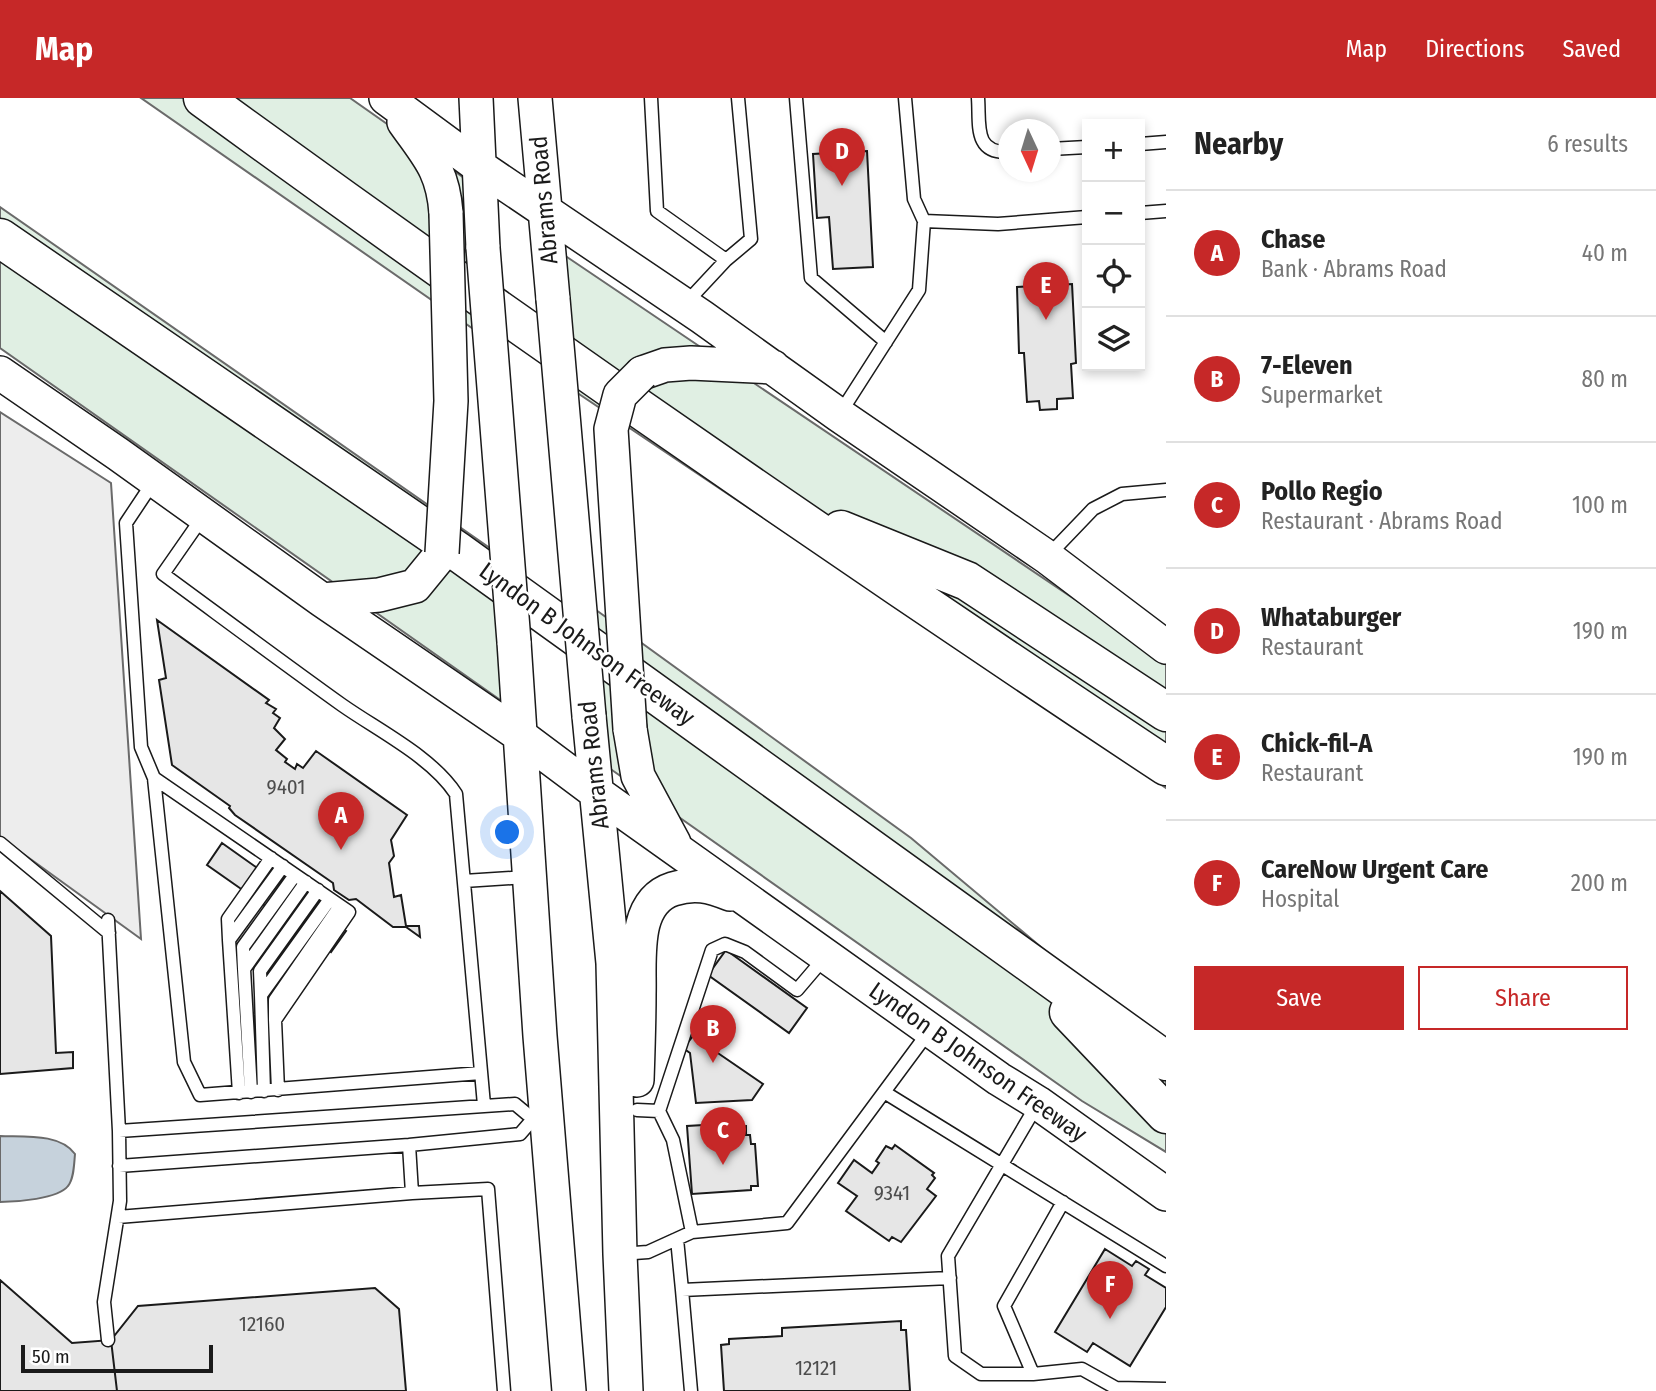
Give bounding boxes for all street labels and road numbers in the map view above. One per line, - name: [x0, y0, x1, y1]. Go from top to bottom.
- street label: Abrams Road: [524, 135, 564, 265]
- street label: Lyndon B Johnson Freeway: [474, 556, 700, 732]
- street label: Abrams Road: [573, 699, 615, 831]
- street label: Lyndon B Johnson Freeway: [864, 976, 1092, 1148]

